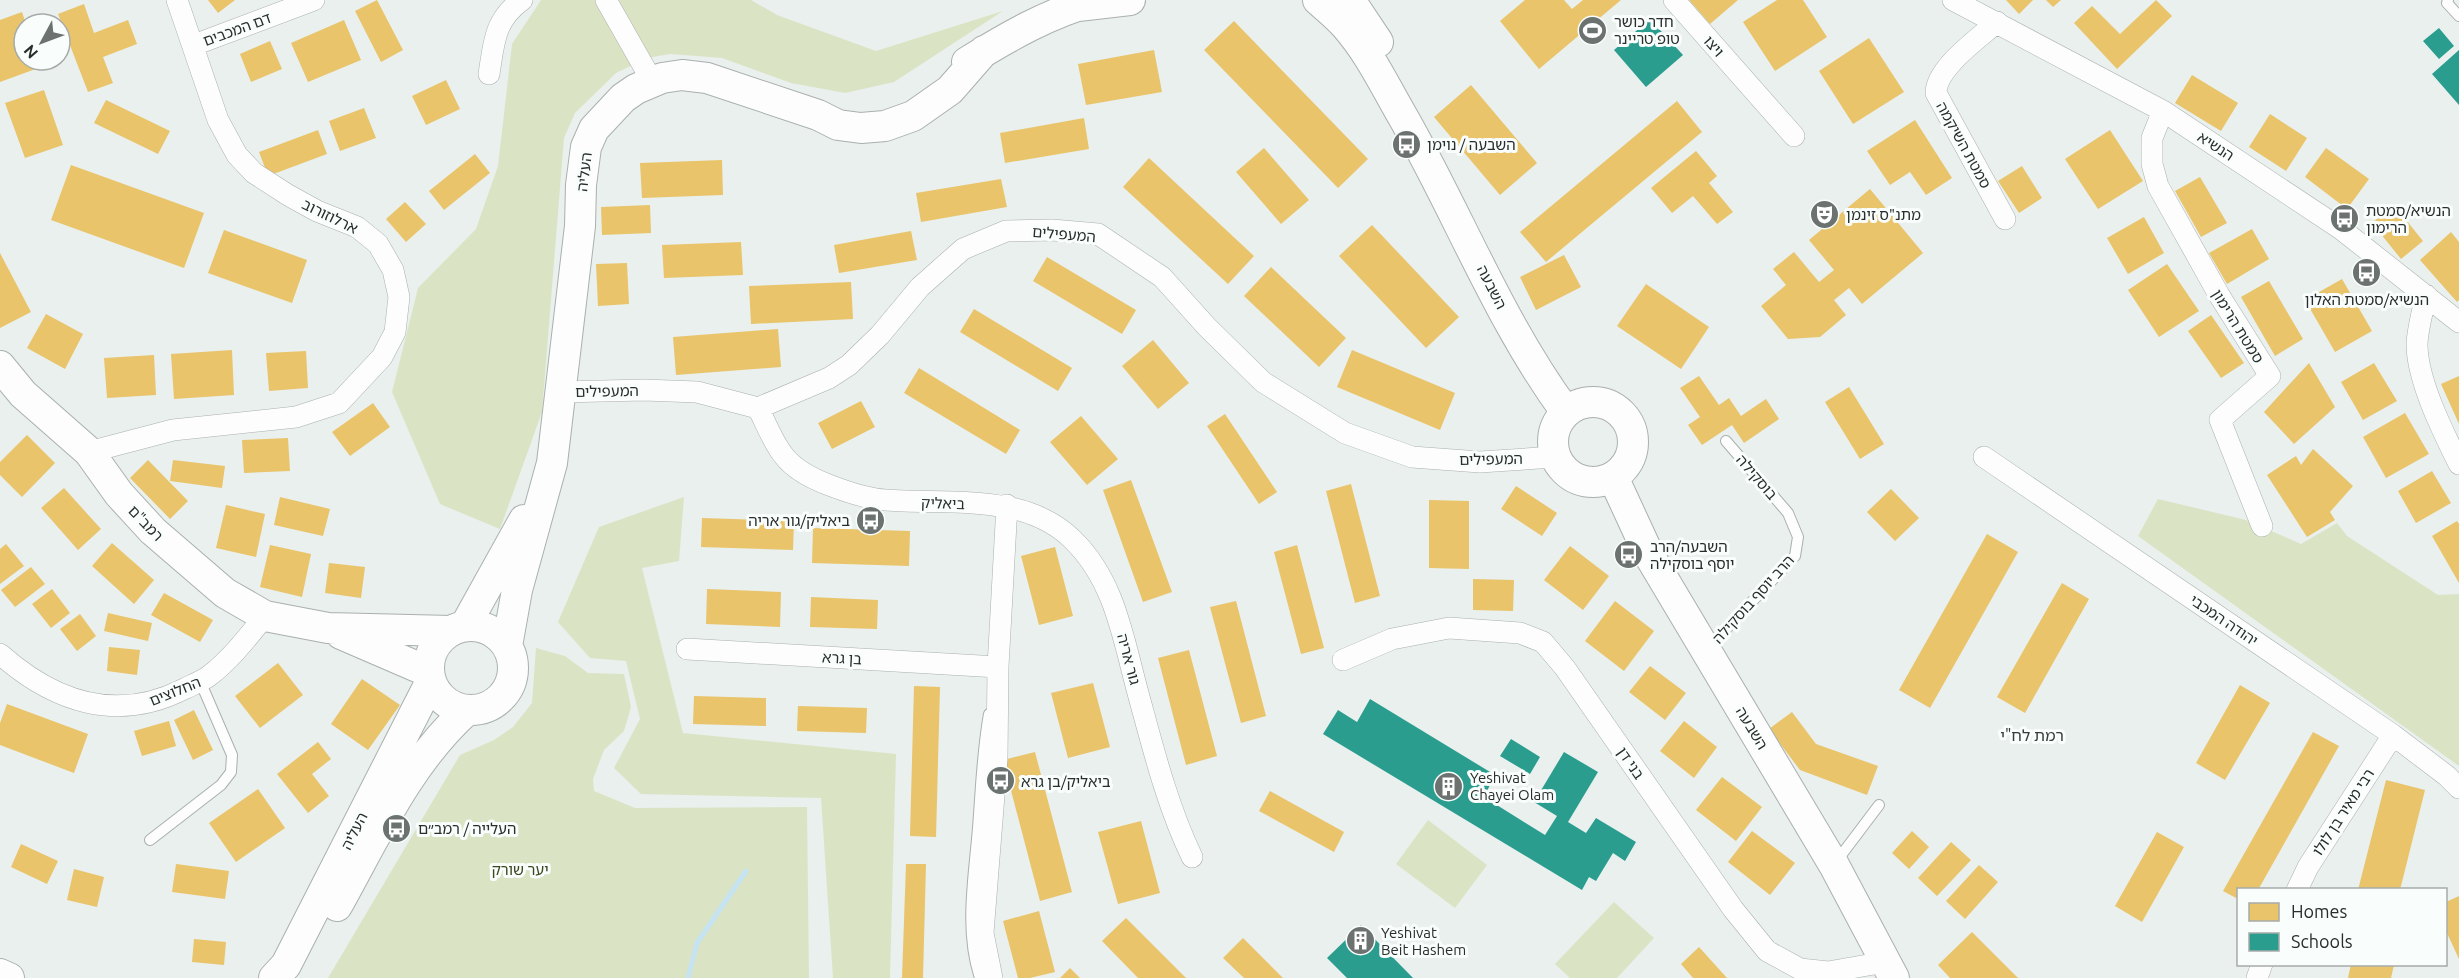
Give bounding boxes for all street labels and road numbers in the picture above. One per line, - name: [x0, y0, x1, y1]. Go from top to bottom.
- street label: דם המכבים: [201, 9, 273, 49]
- street label: ויצו: [1700, 32, 1728, 60]
- street label: סמטת השיקמה: [1933, 99, 1995, 191]
- street label: הנשיא: [2195, 128, 2237, 164]
- street label: העליה: [573, 151, 595, 193]
- street label: ארלוזורוב: [299, 195, 361, 237]
- street label: המעפילים: [1032, 223, 1096, 245]
- street label: השבעה: [1474, 262, 1510, 312]
- street label: סמטת הרימון: [2209, 286, 2267, 366]
- street label: המעפילים: [575, 382, 639, 400]
- street label: המעפילים: [1459, 450, 1523, 468]
- street label: בוסקילה: [1733, 451, 1781, 503]
- street label: ביאליק: [921, 494, 966, 512]
- street label: רמב"ם: [125, 502, 167, 544]
- street label: הרב יוסף בוסקילה: [1709, 551, 1797, 647]
- street label: יהודה המכבי: [2187, 591, 2261, 649]
- street label: גור אריה: [1114, 632, 1144, 687]
- street label: בן גרא: [822, 648, 863, 668]
- street label: החלוצים: [147, 673, 203, 709]
- street label: השבעה: [1733, 704, 1771, 752]
- street label: בני דן: [1614, 744, 1648, 783]
- street label: רבי מאיר בן לולו: [2309, 766, 2377, 858]
- street label: העליה: [337, 809, 371, 853]

